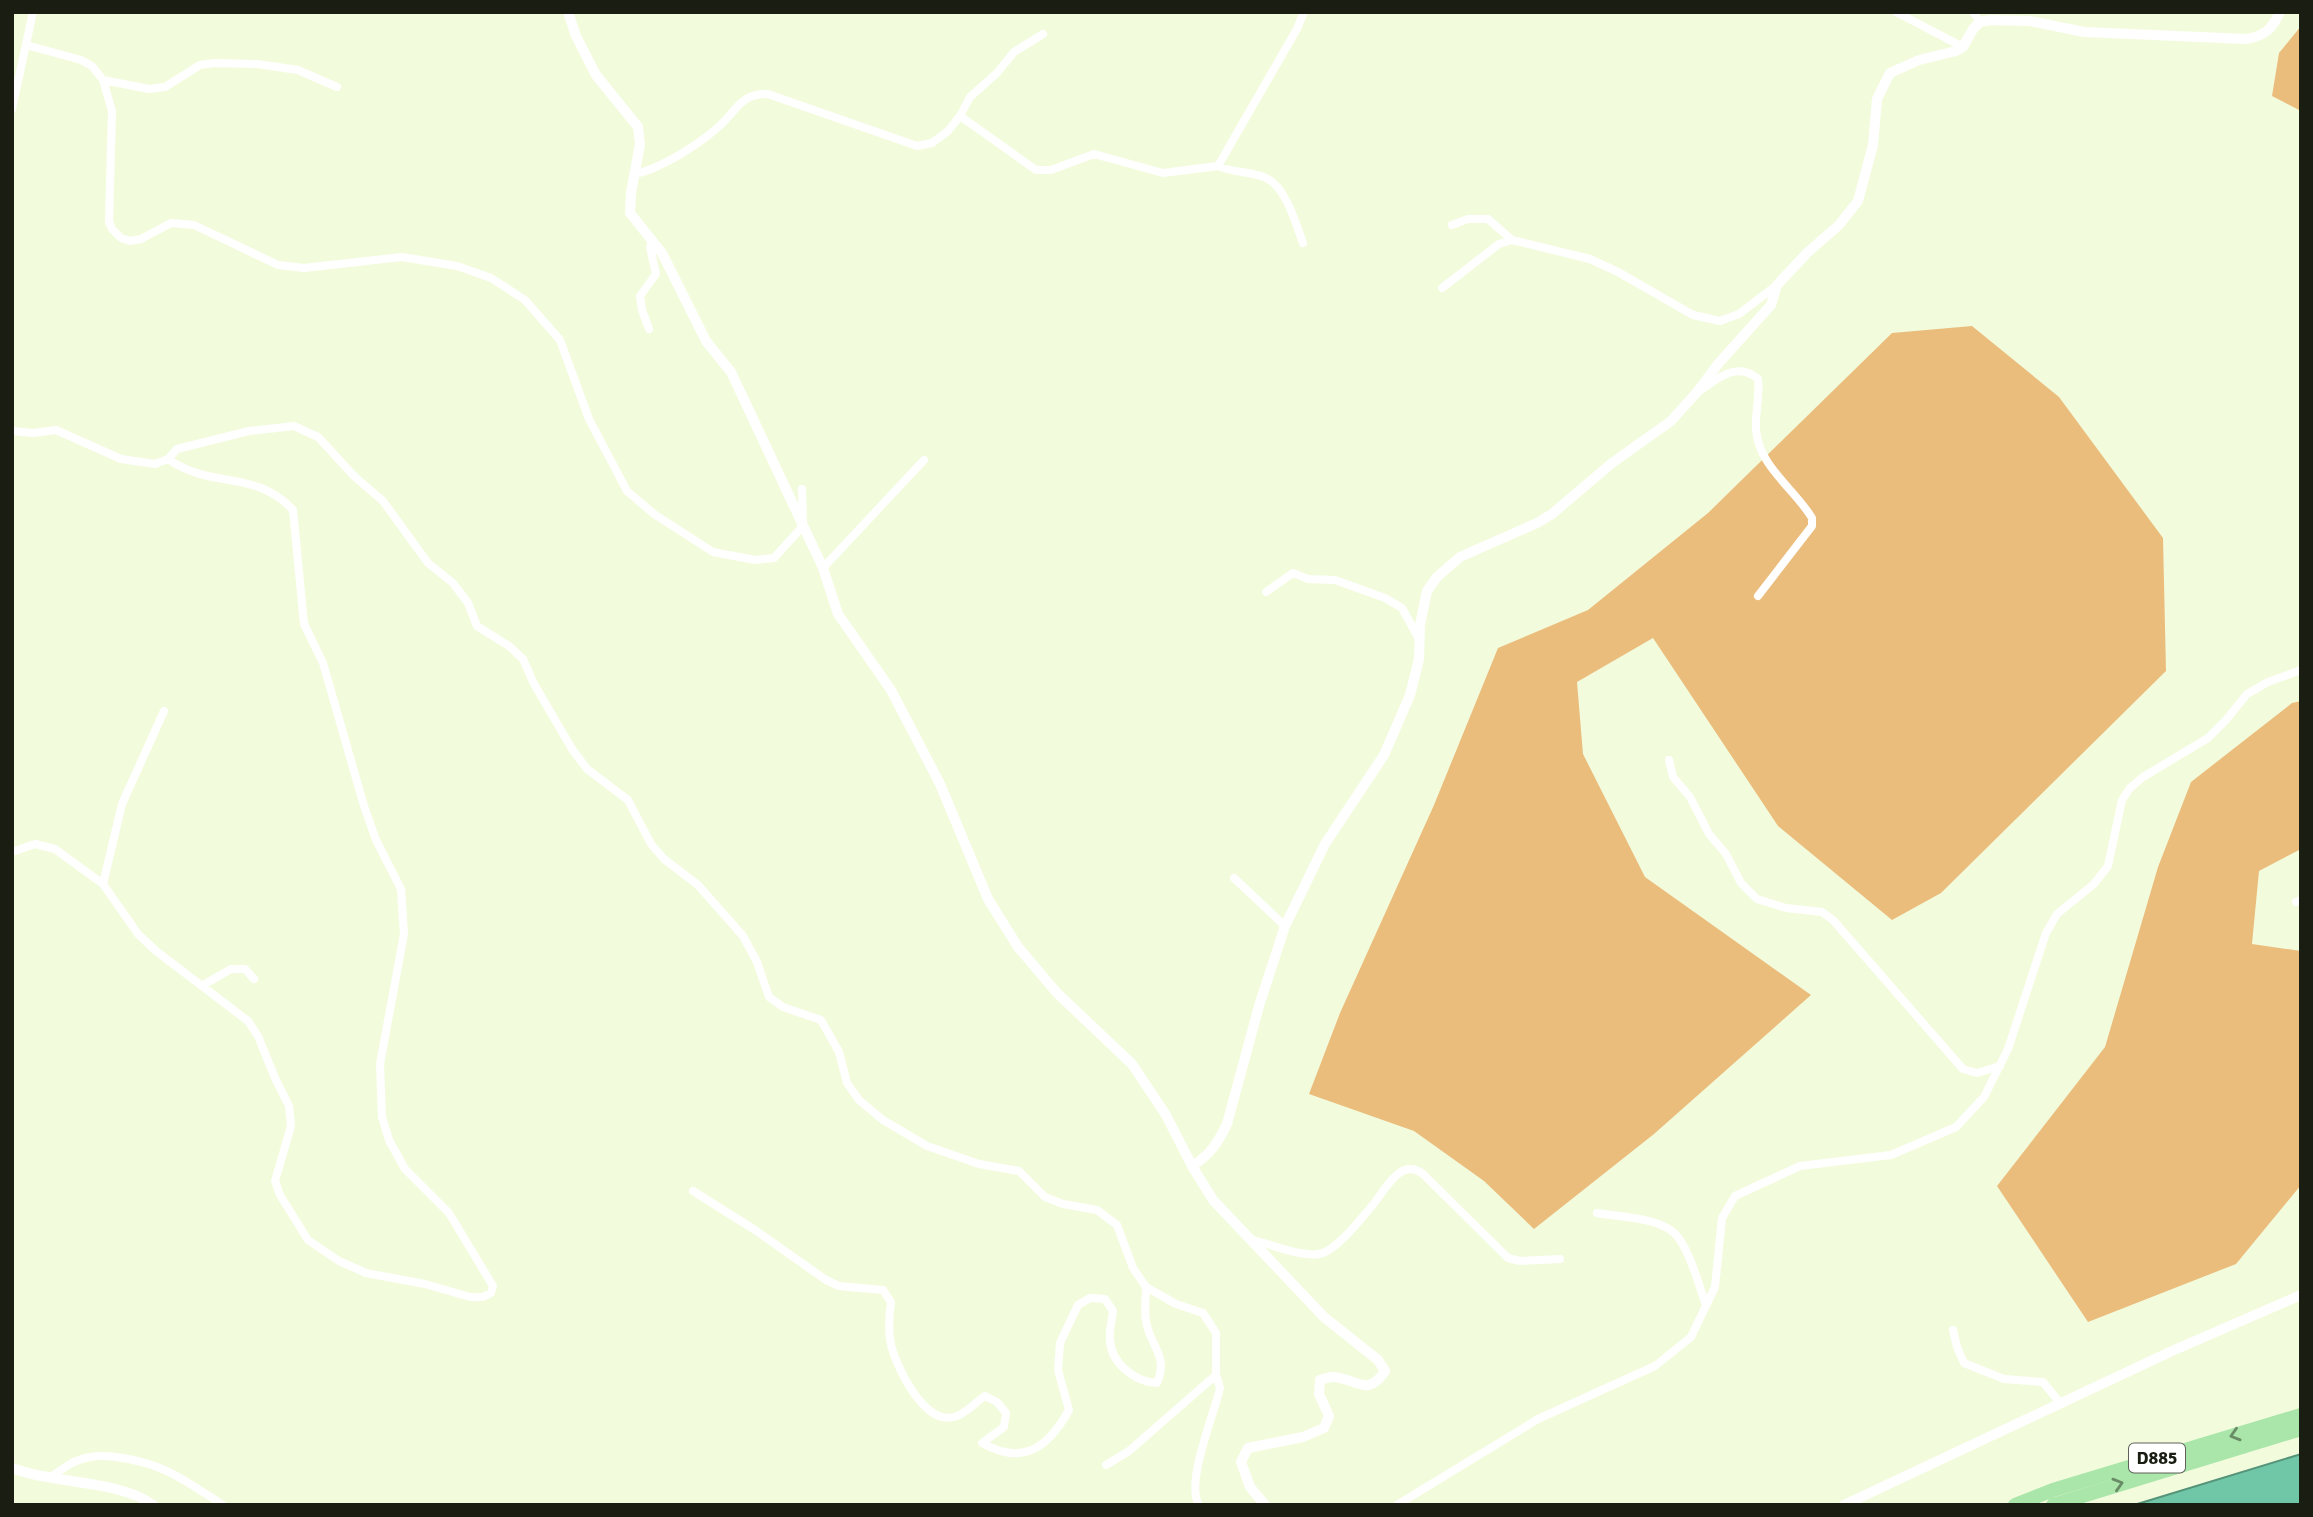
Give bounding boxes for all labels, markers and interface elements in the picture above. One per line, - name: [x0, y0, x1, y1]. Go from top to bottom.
- one-way arrow: [2230, 1426, 2242, 1441]
- road number: D885: [2129, 1443, 2185, 1472]
- one-way arrow: [2112, 1478, 2124, 1493]

